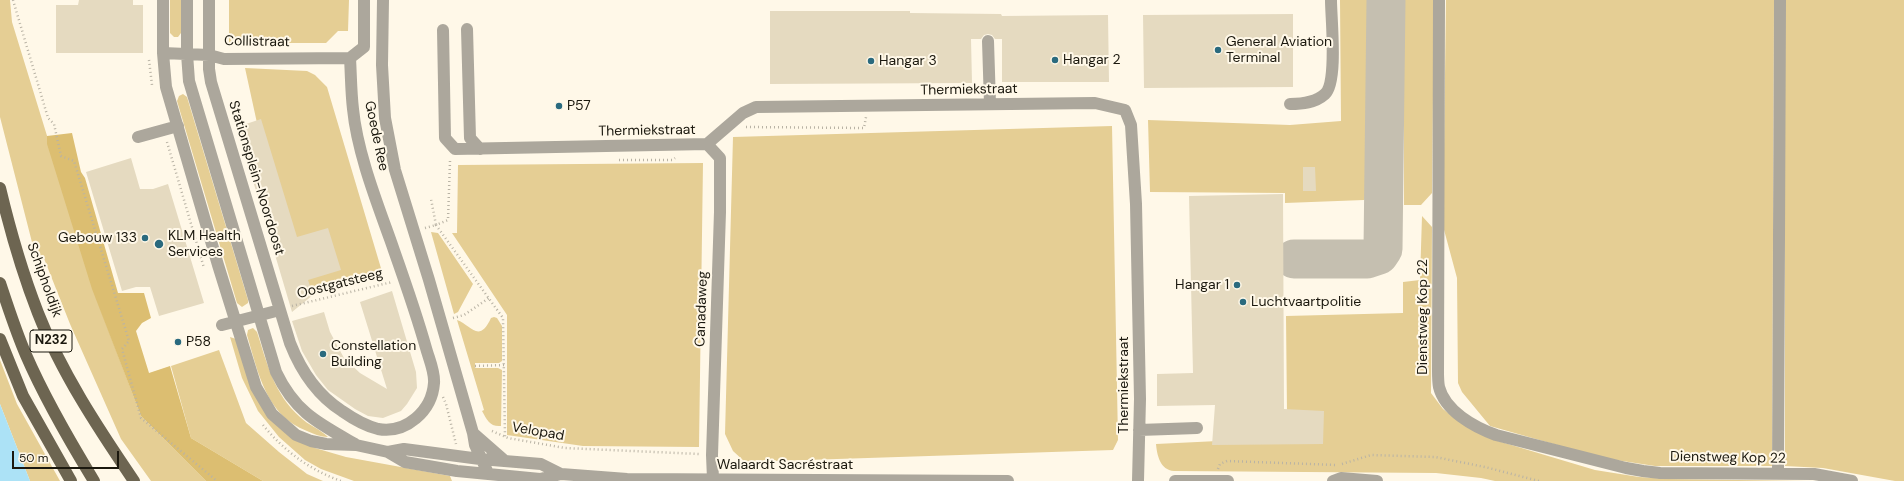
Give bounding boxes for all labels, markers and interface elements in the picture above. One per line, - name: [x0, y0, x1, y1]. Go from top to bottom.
- street label: Collistraat: [224, 33, 290, 51]
- place label: General Aviation Terminal: [1226, 34, 1332, 66]
- marker: General Aviation Terminal: [1213, 45, 1223, 55]
- place label: Hangar 2: [1063, 52, 1121, 68]
- place label: Hangar 3: [879, 53, 937, 69]
- marker: Hangar 2: [1050, 55, 1060, 65]
- marker: Hangar 3: [866, 56, 876, 66]
- street label: Thermiekstraat: [920, 81, 1018, 99]
- place label: P57: [567, 98, 591, 114]
- street label: Stationsplein-Noordoost: [224, 99, 288, 257]
- street label: Goede Ree: [360, 99, 392, 173]
- marker: P57: [554, 101, 564, 111]
- street label: Thermiekstraat: [598, 122, 696, 140]
- place label: KLM Health Services: [168, 228, 241, 260]
- place label: Gebouw 133: [58, 230, 137, 246]
- marker: Gebouw 133: [140, 233, 150, 243]
- marker: KLM Health Services: [153, 238, 165, 250]
- street label: Schipholdijk: [23, 240, 65, 320]
- street label: Dienstweg Kop 22: [1415, 259, 1431, 375]
- street label: Oostgatsteeg: [295, 265, 385, 303]
- street label: Canadaweg: [692, 271, 712, 347]
- place label: Hangar 1: [1175, 277, 1229, 293]
- marker: Hangar 1: [1232, 280, 1242, 290]
- place label: Luchtvaartpolitie: [1251, 294, 1361, 310]
- marker: Luchtvaartpolitie: [1238, 297, 1248, 307]
- road number: N232: [30, 330, 72, 352]
- place label: P58: [186, 334, 211, 350]
- street label: Thermiekstraat: [1116, 336, 1132, 434]
- marker: P58: [173, 337, 183, 347]
- place label: Constellation Building: [331, 338, 416, 370]
- marker: Constellation Building: [318, 349, 328, 359]
- street label: Velopad: [510, 419, 566, 445]
- scale bar: [14, 443, 121, 469]
- street label: Dienstweg Kop 22: [1670, 449, 1786, 467]
- text: 50 m: [19, 450, 48, 466]
- street label: Walaardt Sacréstraat: [717, 457, 853, 473]

